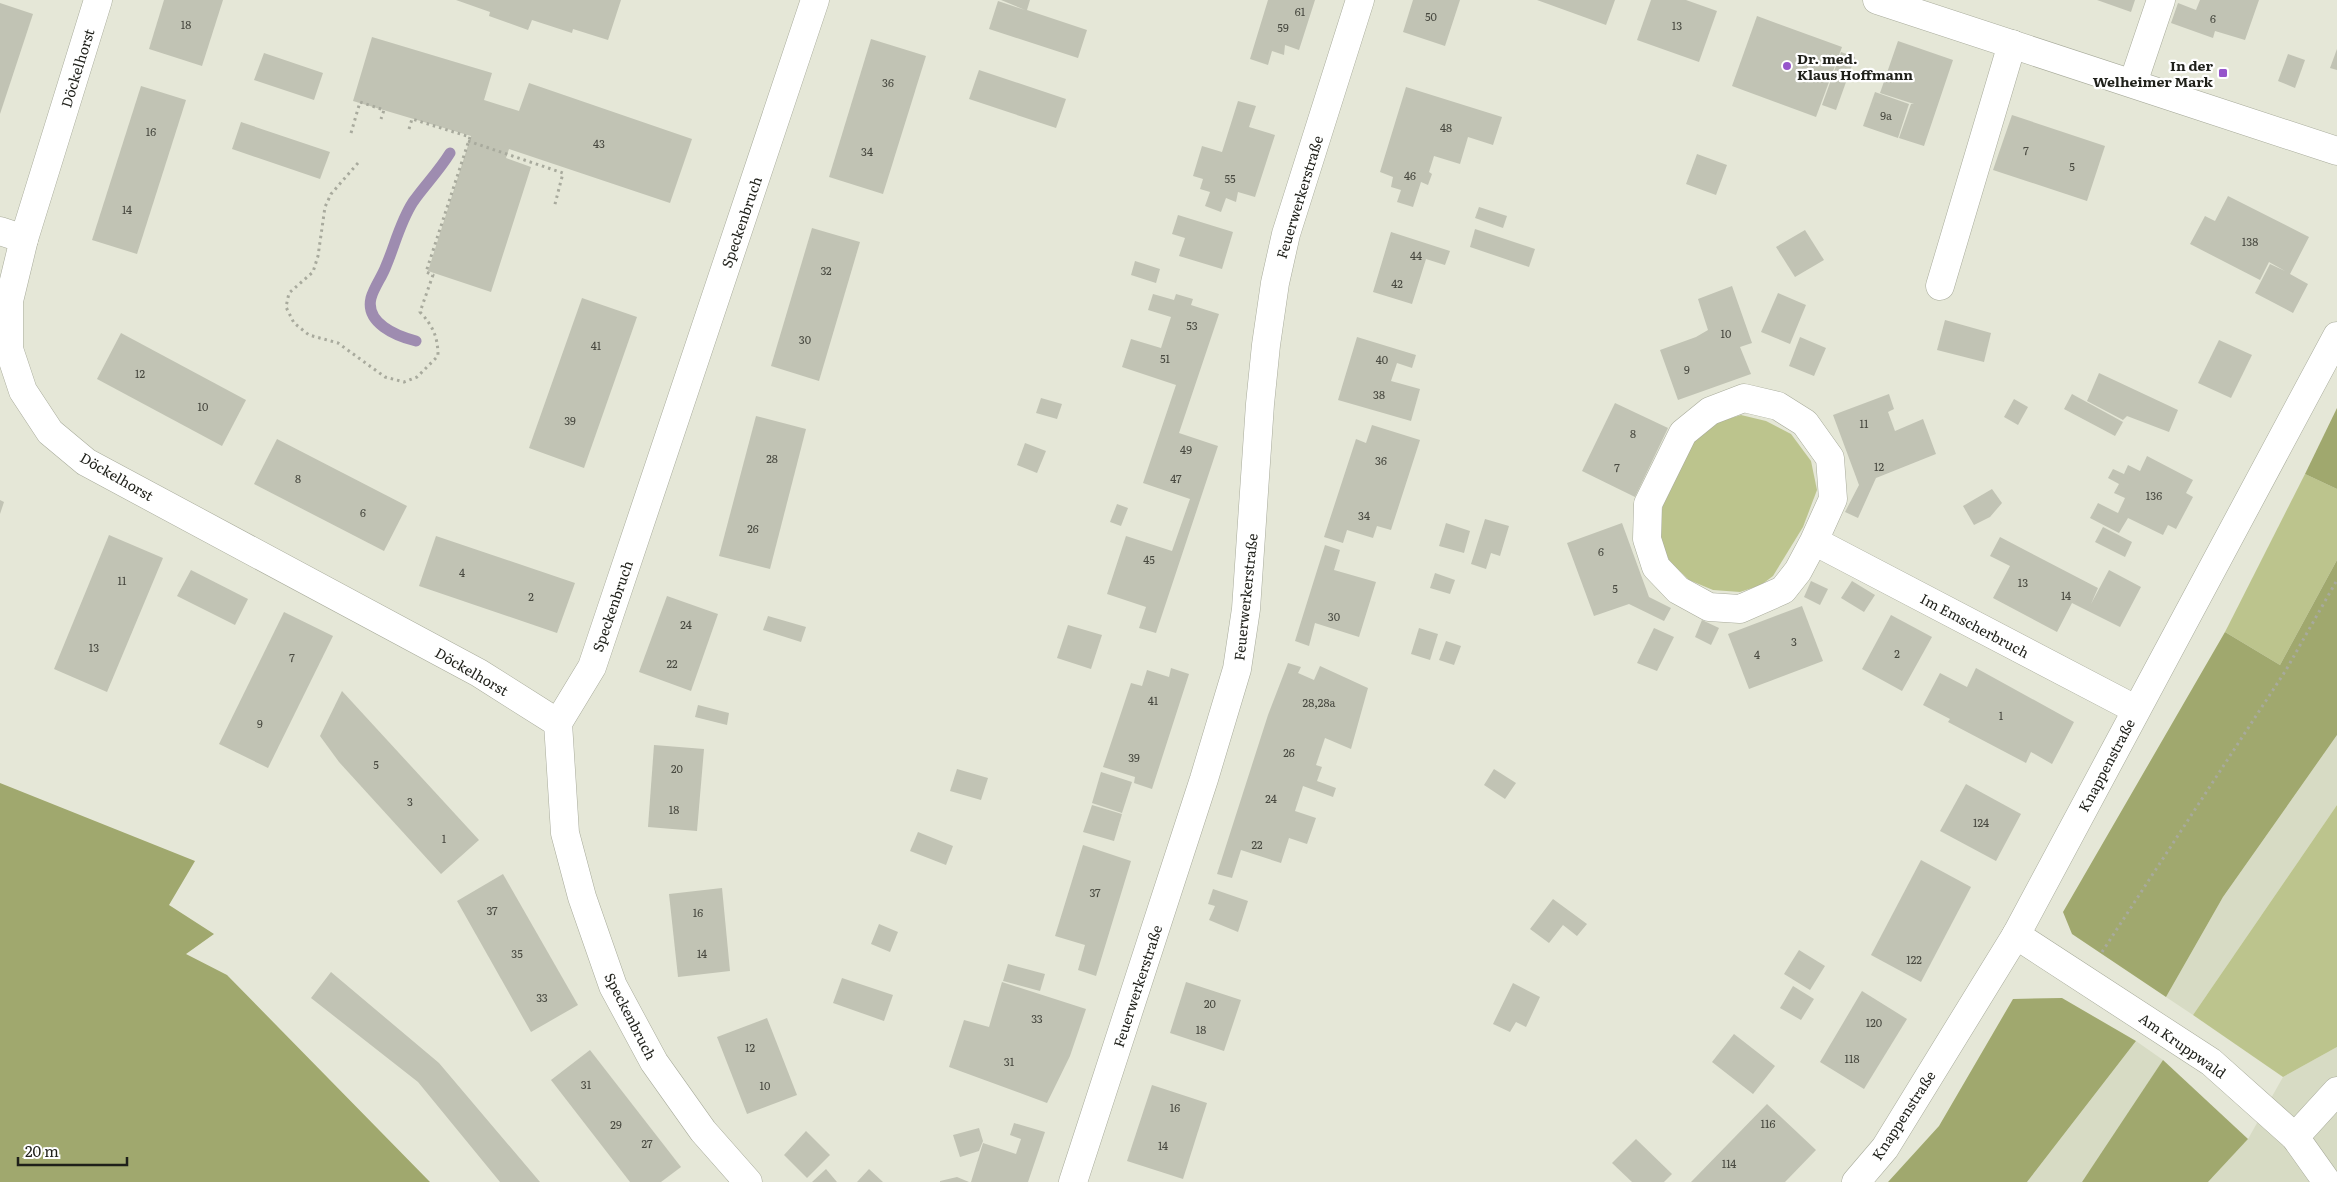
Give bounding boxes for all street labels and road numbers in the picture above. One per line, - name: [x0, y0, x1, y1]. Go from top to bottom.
- street label: Döckelhorst: [55, 26, 99, 110]
- street label: Feuerwerkerstraße: [1271, 133, 1327, 261]
- street label: Speckenbruch: [716, 174, 766, 270]
- street label: Döckelhorst: [77, 447, 158, 505]
- street label: Feuerwerkerstraße: [1228, 532, 1262, 662]
- street label: Speckenbruch: [587, 558, 637, 654]
- street label: Im Emscherbruch: [1917, 588, 2033, 662]
- street label: Döckelhorst: [432, 642, 513, 700]
- street label: Knappenstraße: [2073, 715, 2139, 815]
- street label: Feuerwerkerstraße: [1108, 922, 1166, 1050]
- street label: Speckenbruch: [600, 969, 662, 1063]
- street label: Am Kruppwald: [2135, 1008, 2231, 1083]
- street label: Knappenstraße: [1867, 1066, 1939, 1164]

